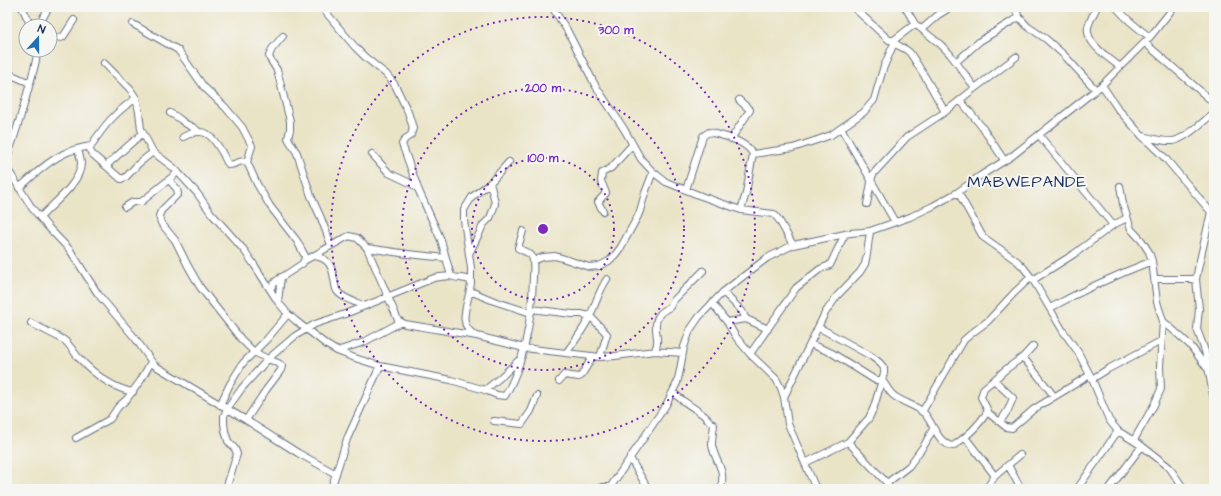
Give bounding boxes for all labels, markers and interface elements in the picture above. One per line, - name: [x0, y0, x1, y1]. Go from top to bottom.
- north arrow: [18, 18, 58, 58]
- text: N: [35, 21, 47, 37]
- text: 300 m: [597, 22, 634, 39]
- text: 200 m: [524, 80, 562, 97]
- text: 100 m: [528, 150, 559, 167]
- district label: MABWEPANDE: [967, 171, 1087, 193]
- centre of rings: [536, 222, 550, 236]

